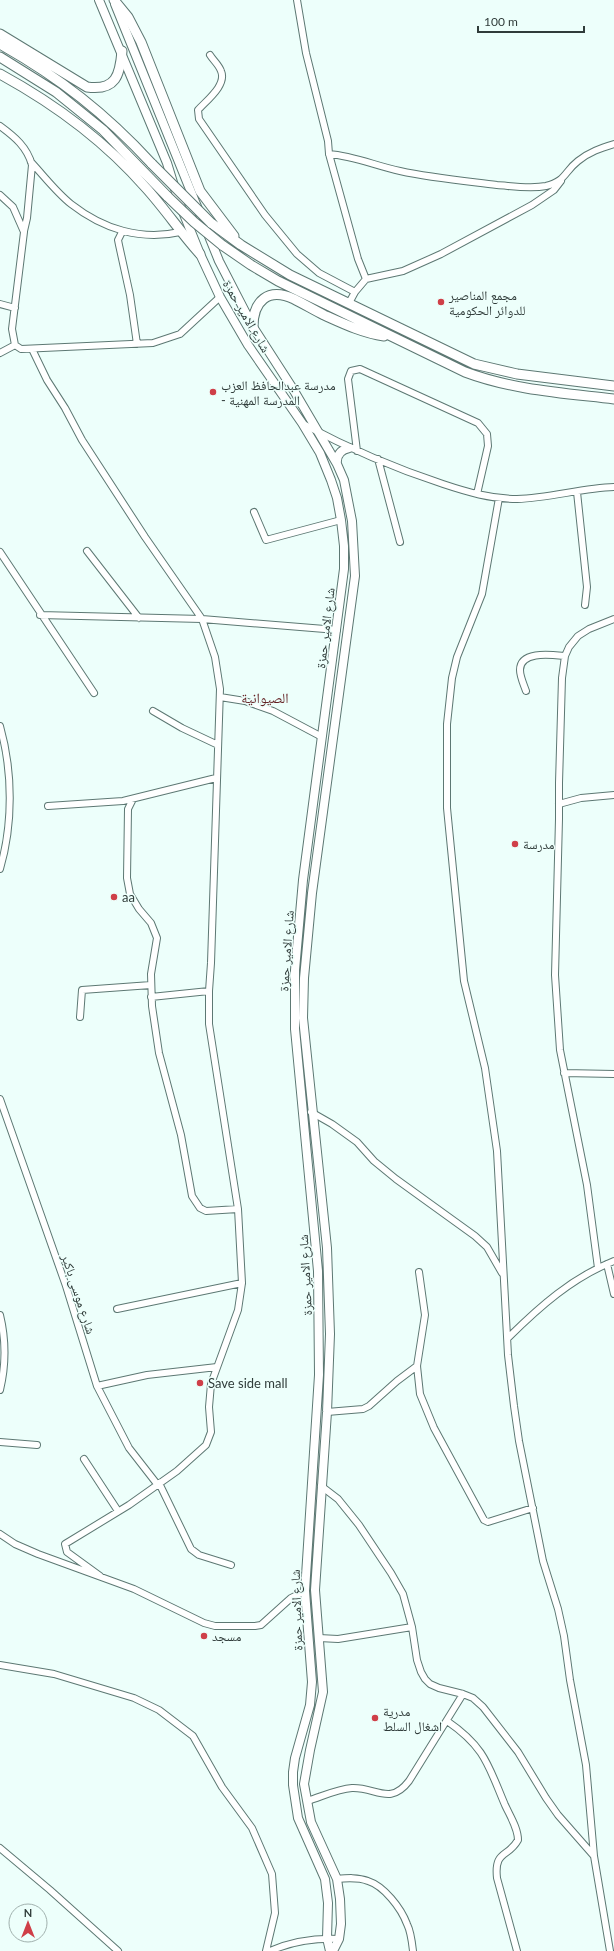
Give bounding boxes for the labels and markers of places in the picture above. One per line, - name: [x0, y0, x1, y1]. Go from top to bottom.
- place label: مجمع المناصير للدوائر الحكومية: [448, 287, 525, 319]
- marker: مجمع المناصير للدوائر الحكومية: [436, 297, 446, 307]
- place label: مدرسة عبدالحافظ العزب - المدرسة المهنية: [221, 377, 336, 409]
- marker: مدرسة عبدالحافظ العزب - المدرسة المهنية: [208, 387, 218, 397]
- place label: مدرسة: [523, 836, 555, 853]
- marker: مدرسة: [510, 839, 520, 849]
- place label: aa: [122, 889, 135, 905]
- marker: aa: [109, 892, 119, 902]
- place label: Save side mall: [208, 1375, 288, 1391]
- marker: Save side mall: [195, 1378, 205, 1388]
- place label: مسجد: [212, 1628, 241, 1644]
- marker: مسجد: [199, 1631, 209, 1641]
- place label: مدرية اشغال السلط: [383, 1703, 442, 1735]
- marker: مدرية اشغال السلط: [370, 1713, 380, 1723]

